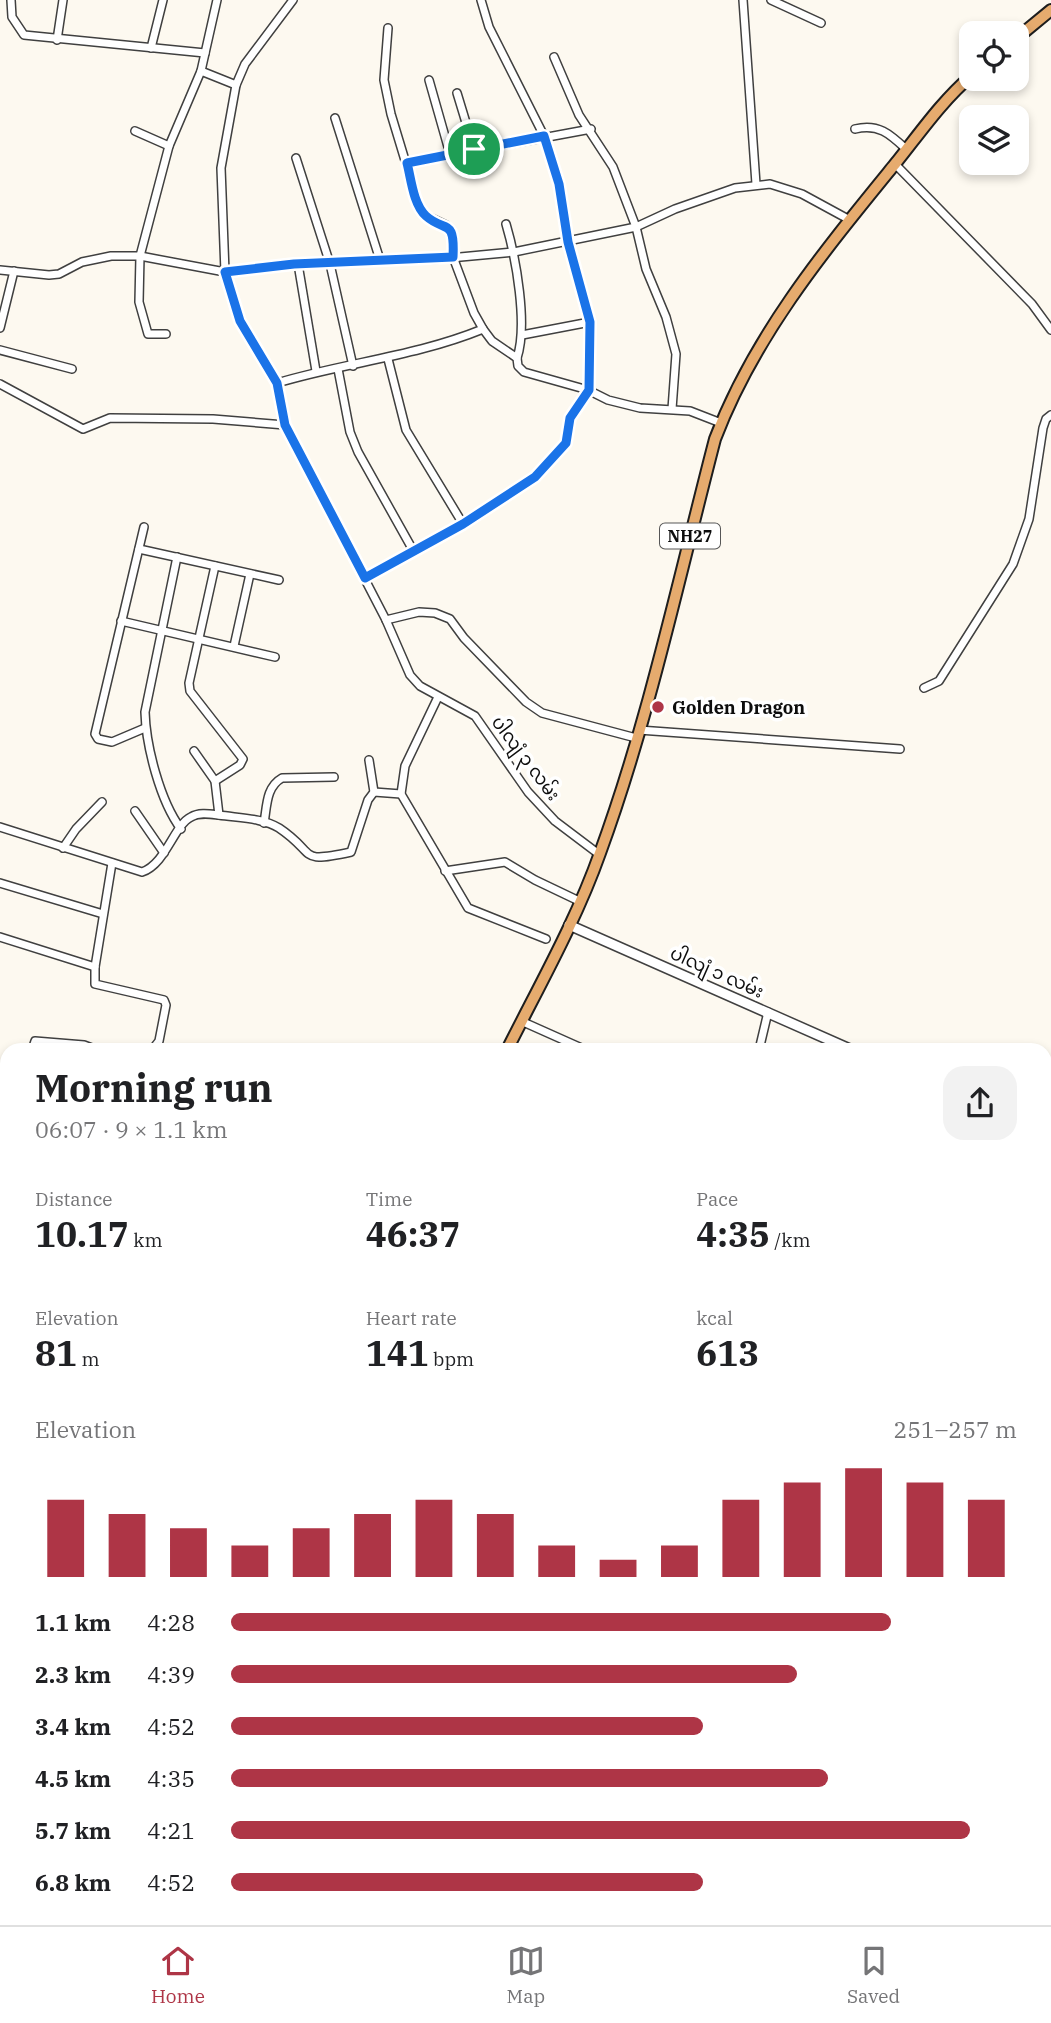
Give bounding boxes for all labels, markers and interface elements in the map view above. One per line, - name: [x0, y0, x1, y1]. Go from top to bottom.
- map controls: [959, 21, 1029, 175]
- button: locate: [959, 21, 1029, 91]
- button: layers: [959, 105, 1029, 175]
- pin: [444, 119, 504, 179]
- icon: arrive: [455, 130, 493, 168]
- road number: NH27: [660, 524, 720, 548]
- place label: Golden Dragon: [672, 696, 805, 719]
- marker: Golden Dragon: [650, 699, 666, 715]
- street label: ပါလျံ ၃ လမ်း: [484, 711, 566, 807]
- street label: ပါလျံ ၁ လမ်း: [665, 940, 768, 1007]
- text: Morning run: [35, 1063, 273, 1112]
- button: share: [943, 1066, 1017, 1140]
- text: 06:07 · 9 × 1.1 km: [35, 1114, 228, 1144]
- text: Distance: [35, 1187, 113, 1211]
- text: Time: [366, 1187, 412, 1211]
- text: Pace: [696, 1187, 738, 1211]
- text: 10.17: [35, 1211, 129, 1257]
- text: 46:37: [366, 1211, 460, 1257]
- text: 4:35: [696, 1211, 770, 1257]
- text: km: [129, 1228, 163, 1252]
- text: /km: [770, 1228, 811, 1252]
- text: Elevation: [35, 1306, 119, 1330]
- text: Heart rate: [366, 1306, 457, 1330]
- text: kcal: [696, 1306, 733, 1330]
- text: 81: [35, 1330, 77, 1376]
- text: 141: [366, 1330, 429, 1376]
- text: 613: [696, 1330, 759, 1376]
- text: m: [77, 1347, 100, 1371]
- text: bpm: [429, 1347, 474, 1371]
- text: Elevation: [35, 1414, 136, 1444]
- text: 251–257 m: [893, 1414, 1017, 1444]
- text: 1.1 km: [35, 1607, 111, 1637]
- text: 4:28: [147, 1607, 195, 1637]
- text: 2.3 km: [35, 1659, 111, 1689]
- text: 4:39: [147, 1659, 195, 1689]
- text: 3.4 km: [35, 1711, 111, 1741]
- text: 4:52: [147, 1711, 195, 1741]
- text: 4.5 km: [35, 1763, 111, 1793]
- text: 4:35: [147, 1763, 195, 1793]
- text: 5.7 km: [35, 1815, 111, 1845]
- text: 4:21: [147, 1815, 195, 1845]
- text: 6.8 km: [35, 1867, 111, 1897]
- text: 4:52: [147, 1867, 195, 1897]
- tab: Home: [151, 1942, 205, 2008]
- tab: Map: [507, 1942, 545, 2008]
- tab: Saved: [847, 1942, 900, 2008]

